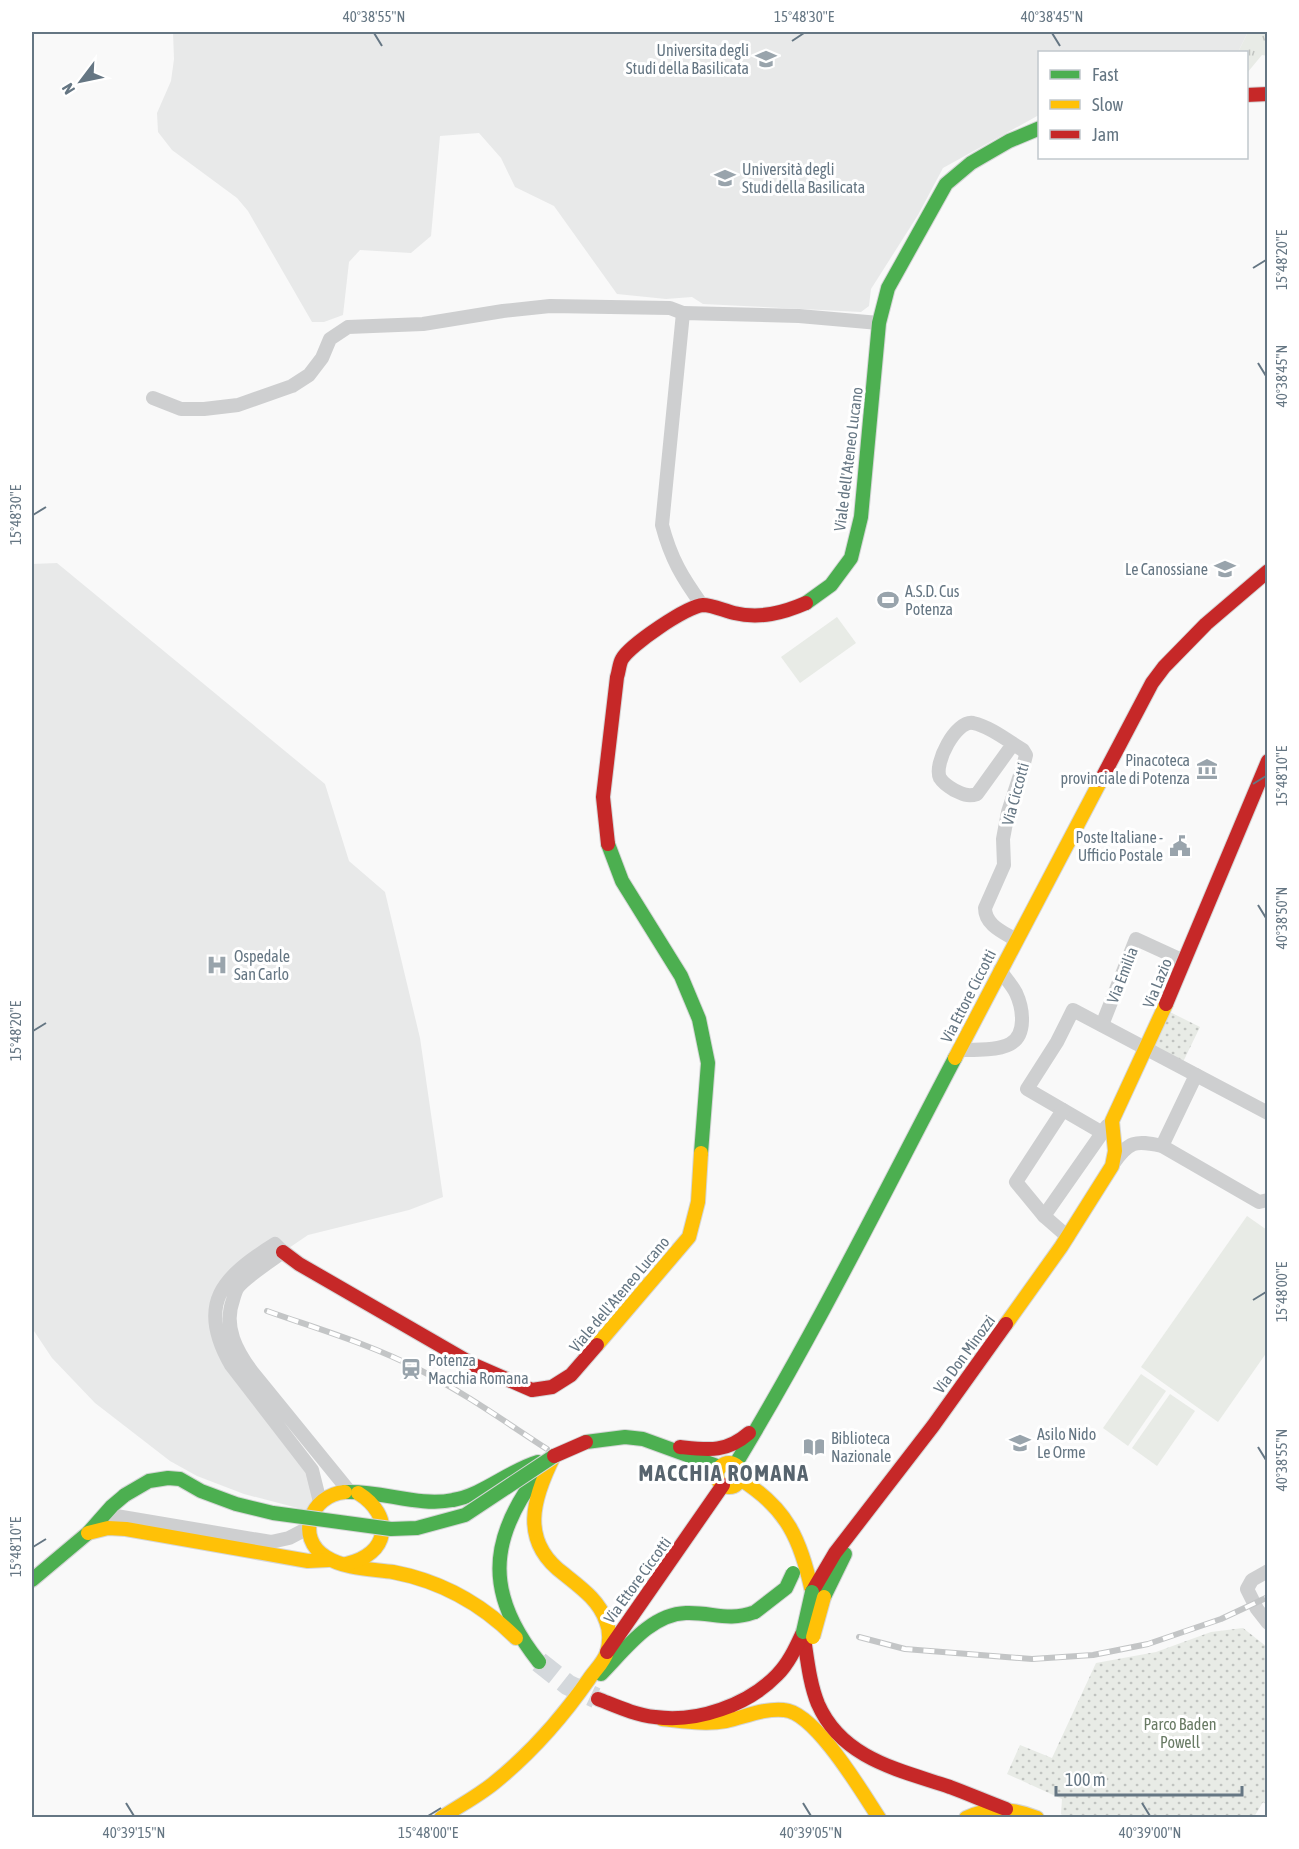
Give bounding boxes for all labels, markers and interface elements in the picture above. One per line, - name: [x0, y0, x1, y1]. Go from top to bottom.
- text: 40°38'55"N: [343, 8, 405, 25]
- text: 15°48'30"E: [774, 8, 835, 25]
- text: 40°38'45"N: [1021, 8, 1083, 25]
- place label: Universita degli Studi della Basilicata: [626, 41, 749, 77]
- school or university icon: Universita degli Studi della Basilicata: [754, 47, 778, 71]
- north arrow: [51, 51, 111, 111]
- legend: [1038, 51, 1248, 159]
- text: Fast: [1092, 64, 1119, 85]
- text: N: [58, 80, 78, 98]
- text: Slow: [1092, 94, 1123, 115]
- text: Jam: [1092, 124, 1119, 145]
- place label: Università degli Studi della Basilicata: [742, 160, 865, 196]
- school or university icon: Università degli Studi della Basilicata: [713, 166, 737, 190]
- text: 15°48'20"E: [1273, 229, 1290, 290]
- text: 40°38'45"N: [1273, 345, 1290, 407]
- street label: Viale dell'Ateneo Lucano: [830, 386, 866, 532]
- text: 15°48'30"E: [7, 484, 24, 545]
- school or university icon: Le Canossiane: [1213, 557, 1237, 581]
- place label: Le Canossiane: [1125, 560, 1208, 578]
- place label: A.S.D. Cus Potenza: [905, 582, 960, 618]
- sports icon: A.S.D. Cus Potenza: [876, 588, 900, 612]
- text: 15°48'10"E: [1273, 745, 1290, 806]
- place label: Pinacoteca provinciale di Potenza: [1060, 751, 1190, 788]
- museum icon: Pinacoteca provinciale di Potenza: [1195, 757, 1219, 781]
- street label: Via Ciccotti: [998, 761, 1032, 827]
- place label: Poste Italiane - Ufficio Postale: [1076, 828, 1163, 864]
- public building icon: Poste Italiane - Ufficio Postale: [1168, 834, 1192, 858]
- text: 40°38'50"N: [1273, 887, 1290, 949]
- street label: Via Emilia: [1103, 944, 1141, 1006]
- place label: Ospedale San Carlo: [234, 947, 290, 983]
- street label: Via Ettore Ciccotti: [937, 947, 999, 1045]
- hospital icon: Ospedale San Carlo: [205, 953, 229, 977]
- street label: Via Lazio: [1139, 956, 1175, 1010]
- text: 15°48'20"E: [7, 1000, 24, 1061]
- street label: Viale dell'Ateneo Lucano: [565, 1233, 673, 1355]
- text: 15°48'00"E: [1273, 1261, 1290, 1322]
- street label: Via Don Minozzi: [930, 1311, 998, 1397]
- place label: Potenza Macchia Romana: [428, 1351, 529, 1387]
- station icon: Potenza Macchia Romana: [399, 1357, 423, 1381]
- place label: Asilo Nido Le Orme: [1037, 1425, 1096, 1461]
- place label: Biblioteca Nazionale: [831, 1429, 891, 1465]
- text: 40°38'55"N: [1273, 1429, 1290, 1491]
- school or university icon: Asilo Nido Le Orme: [1008, 1431, 1032, 1455]
- library icon: Biblioteca Nazionale: [802, 1435, 826, 1459]
- district label: MACCHIA ROMANA: [639, 1460, 809, 1486]
- text: 15°48'10"E: [7, 1516, 24, 1577]
- street label: Via Ettore Ciccotti: [600, 1534, 674, 1626]
- park label: Parco Baden Powell: [1144, 1715, 1216, 1751]
- scale bar: [1056, 1759, 1242, 1797]
- text: 100 m: [1065, 1769, 1106, 1790]
- text: 40°39'15"N: [103, 1824, 165, 1841]
- text: 15°48'00"E: [398, 1824, 459, 1841]
- text: 40°39'05"N: [780, 1824, 842, 1841]
- text: 40°39'00"N: [1119, 1824, 1181, 1841]

